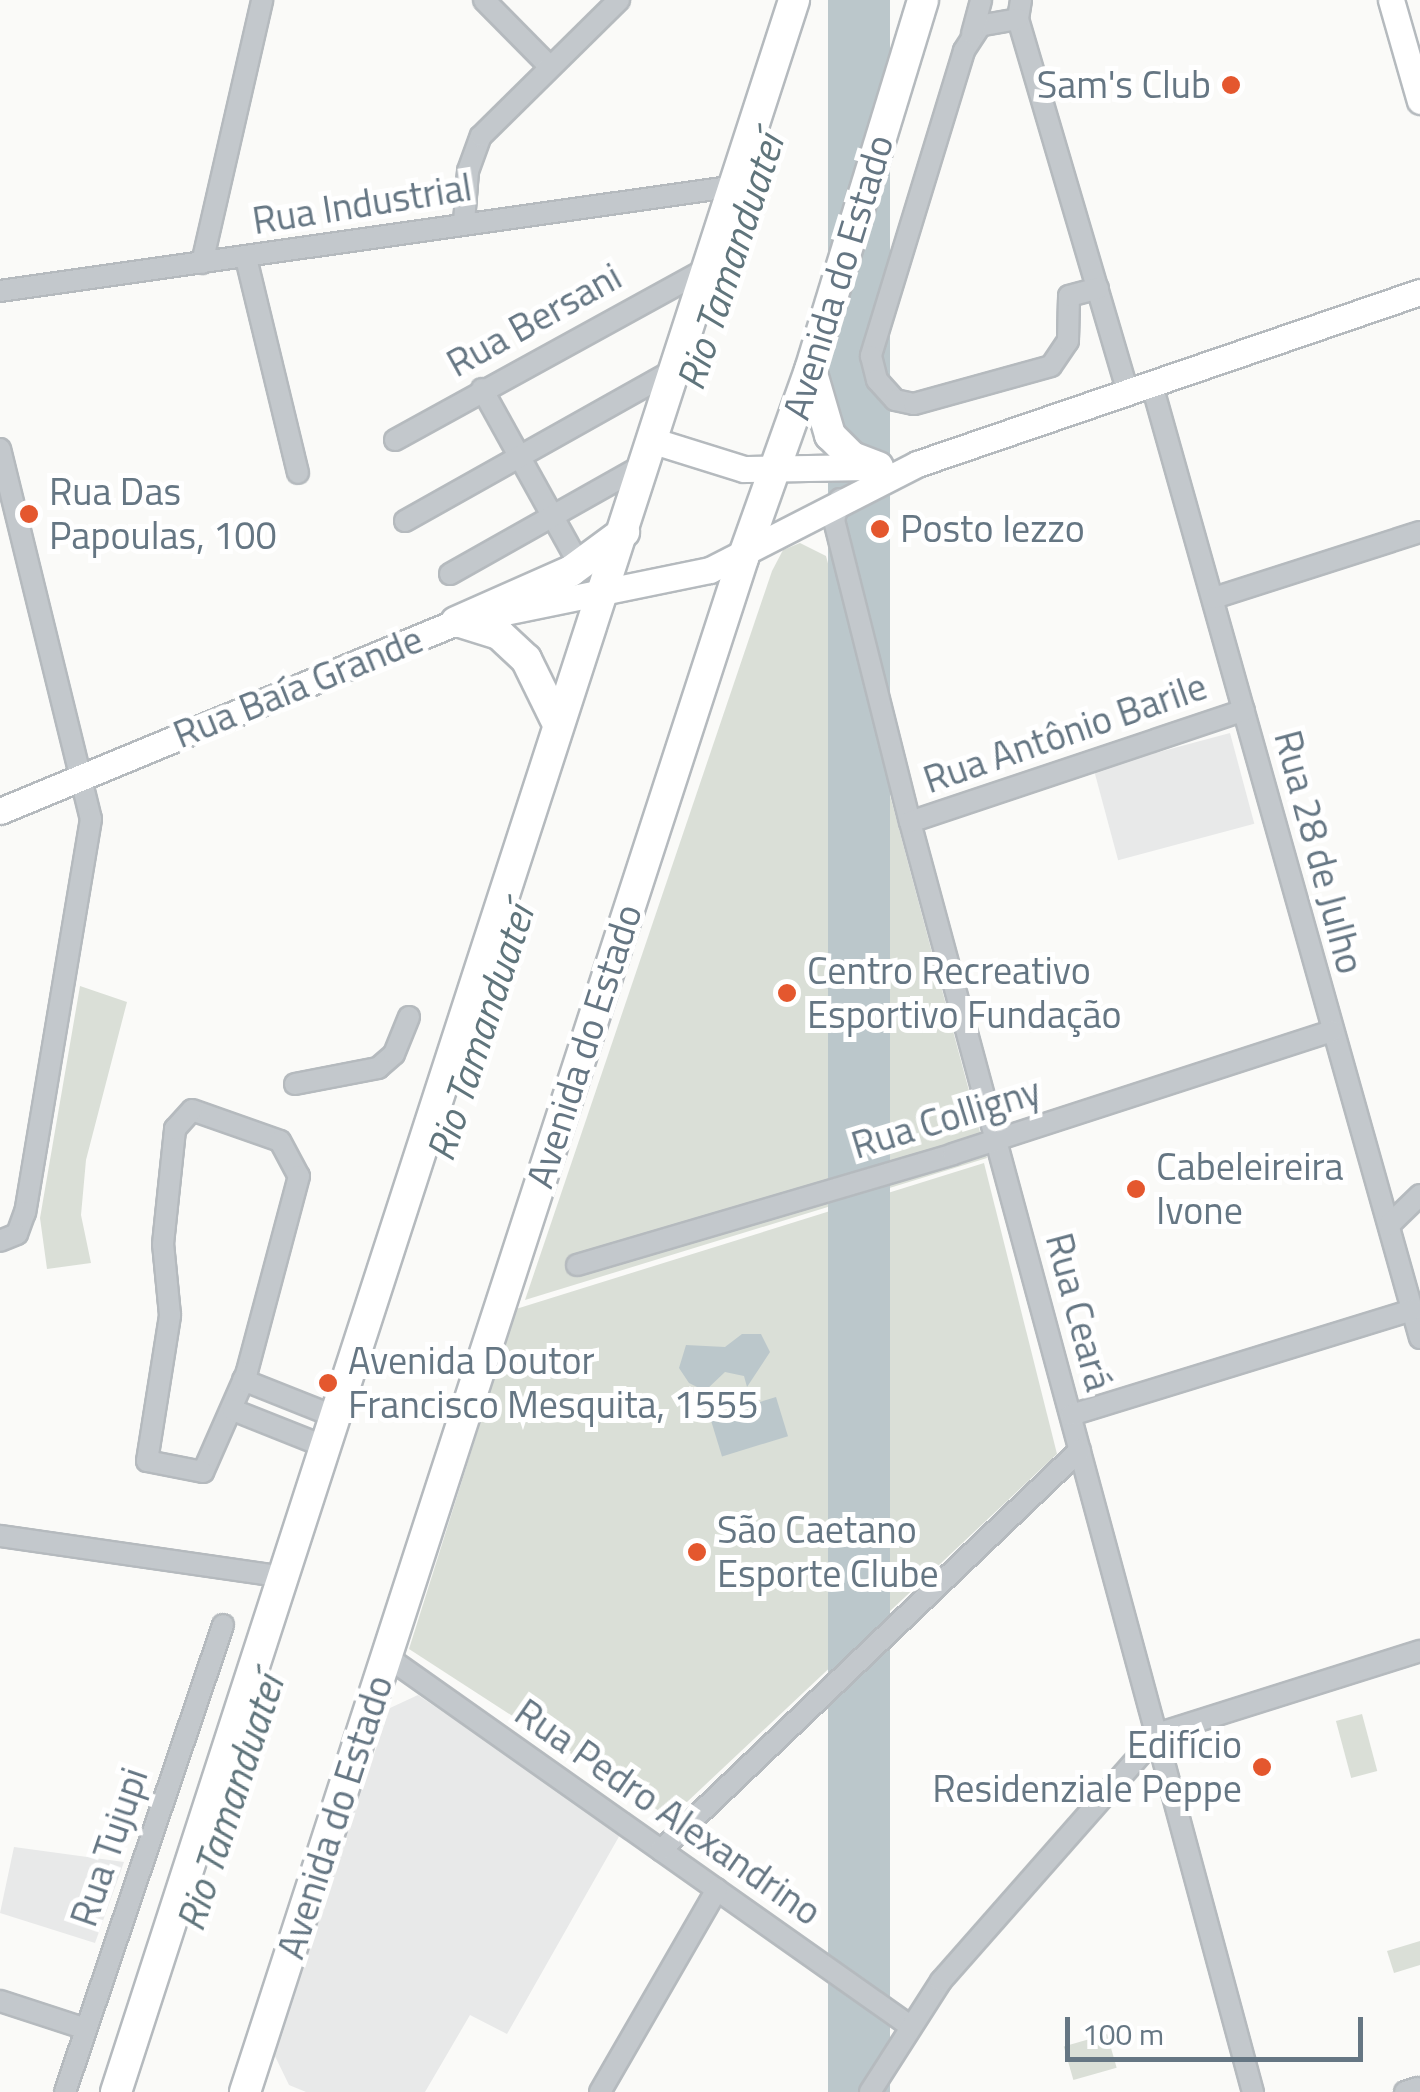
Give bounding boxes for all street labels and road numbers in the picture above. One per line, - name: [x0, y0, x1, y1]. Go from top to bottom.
- street label: Avenida do Estado: [773, 129, 903, 425]
- street label: Rua Industrial: [249, 164, 475, 244]
- street label: Rua Bersani: [439, 254, 629, 386]
- street label: Rua Baía Grande: [167, 616, 429, 758]
- street label: Rua Antônio Barile: [918, 663, 1212, 803]
- street label: Rua 28 de Julho: [1265, 725, 1373, 979]
- street label: Avenida do Estado: [517, 899, 651, 1193]
- street label: Rua Colligny: [846, 1068, 1046, 1168]
- street label: Rua Ceará: [1036, 1228, 1122, 1396]
- street label: Avenida do Estado: [268, 1670, 402, 1964]
- street label: Rua Pedro Alexandrino: [506, 1689, 830, 1935]
- street label: Rua Tujupi: [61, 1762, 157, 1932]

